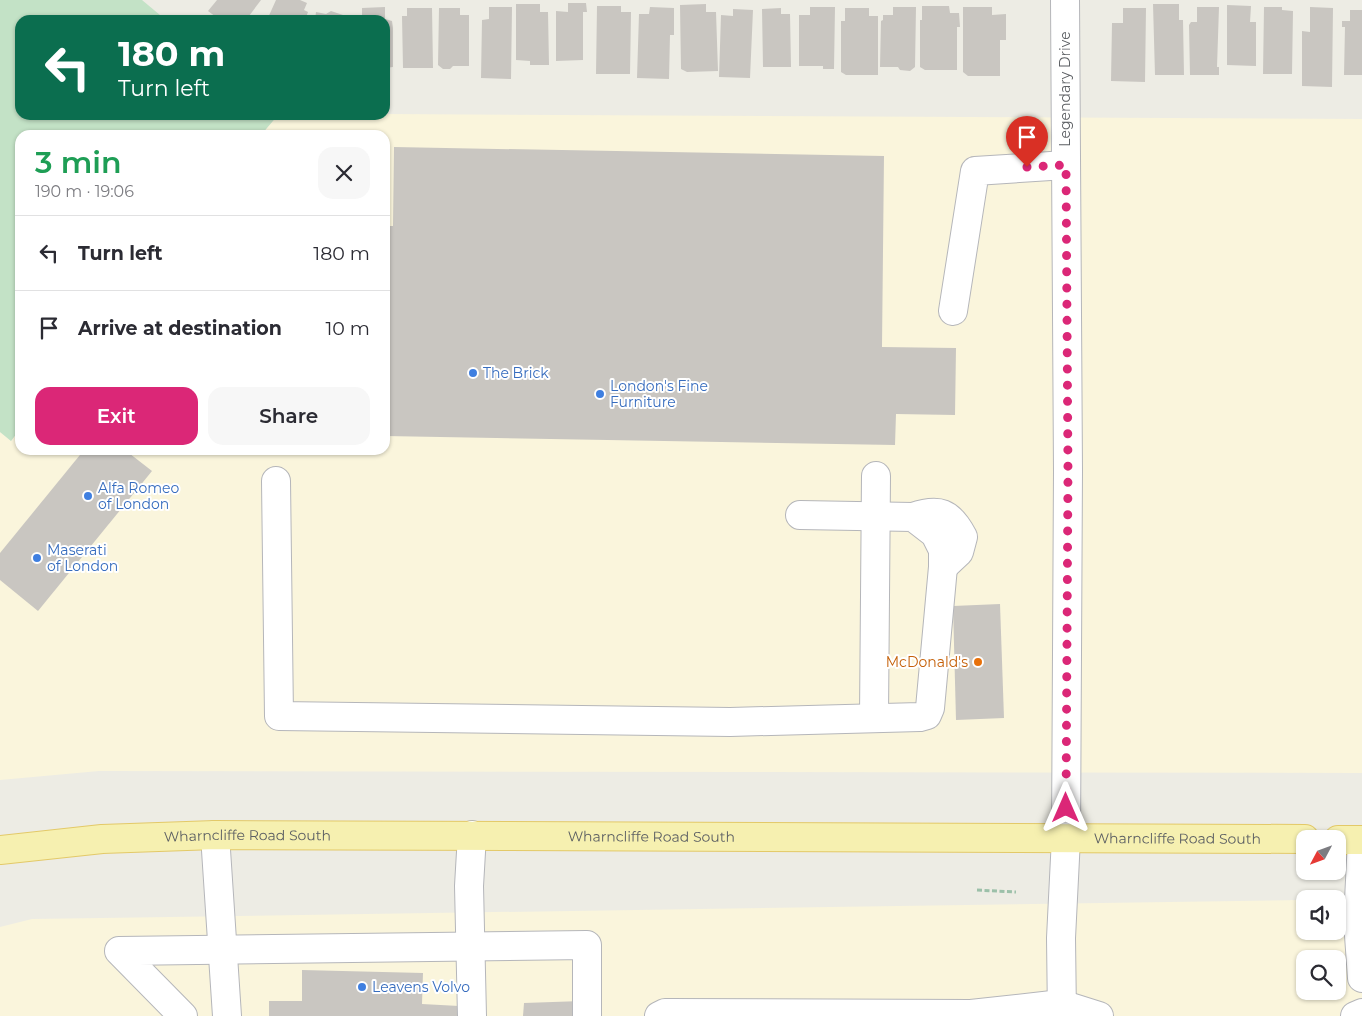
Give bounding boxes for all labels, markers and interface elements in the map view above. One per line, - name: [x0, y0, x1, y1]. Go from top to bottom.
- street label: Legendary Drive: [1056, 31, 1074, 147]
- text: 180 m: [118, 32, 225, 75]
- icon: left: [35, 35, 100, 100]
- text: Turn left: [118, 75, 210, 102]
- pin: [1006, 116, 1048, 167]
- icon: arrive: [1013, 123, 1041, 151]
- text: 3 min: [35, 144, 122, 181]
- button: close: [318, 147, 370, 199]
- text: 190 m · 19:06: [35, 182, 134, 201]
- icon: left: [35, 239, 63, 267]
- text: Turn left: [78, 242, 163, 265]
- text: 180 m: [313, 242, 370, 265]
- icon: arrive: [35, 314, 63, 342]
- text: Arrive at destination: [78, 317, 282, 340]
- text: 10 m: [325, 317, 370, 340]
- place label: The Brick: [483, 364, 549, 382]
- marker: The Brick: [467, 367, 479, 379]
- place label: London's Fine Furniture: [610, 377, 708, 411]
- button: Exit: [35, 387, 198, 445]
- button: Share: [208, 387, 370, 445]
- marker: London's Fine Furniture: [594, 388, 606, 400]
- place label: Alfa Romeo of London: [98, 479, 180, 513]
- marker: Alfa Romeo of London: [82, 490, 94, 502]
- place label: Maserati of London: [47, 541, 118, 575]
- marker: Maserati of London: [31, 552, 43, 564]
- place label: McDonald's: [886, 653, 968, 671]
- marker: McDonald's: [972, 656, 984, 668]
- position arrow: [1039, 781, 1091, 833]
- street label: Wharncliffe Road South: [163, 826, 331, 846]
- street label: Wharncliffe Road South: [568, 827, 735, 846]
- street label: Wharncliffe Road South: [1094, 829, 1261, 848]
- north arrow: [1296, 830, 1346, 880]
- map controls: [1296, 830, 1346, 1000]
- button: sound: [1296, 890, 1346, 940]
- button: search: [1296, 950, 1346, 1000]
- place label: Leavens Volvo: [372, 978, 470, 996]
- marker: Leavens Volvo: [356, 981, 368, 993]

